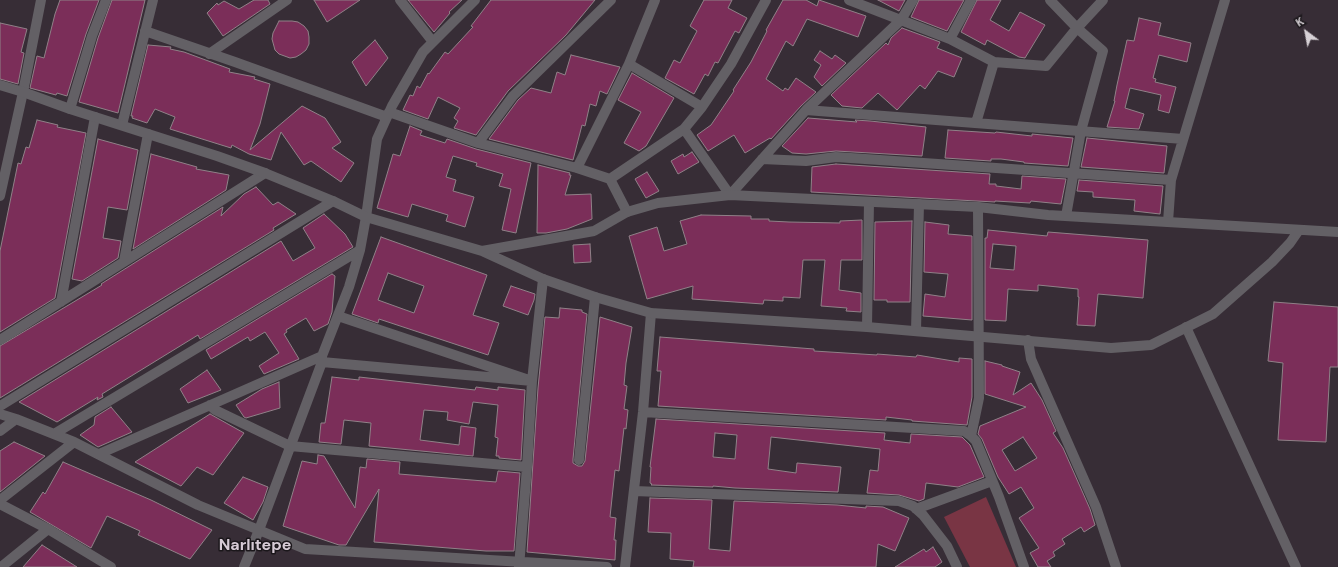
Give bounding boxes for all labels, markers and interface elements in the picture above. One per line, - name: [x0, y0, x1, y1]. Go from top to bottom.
- north arrow: [1286, 12, 1326, 52]
- text: K: [1293, 14, 1306, 30]
- district label: Narlıtepe: [219, 536, 291, 556]

